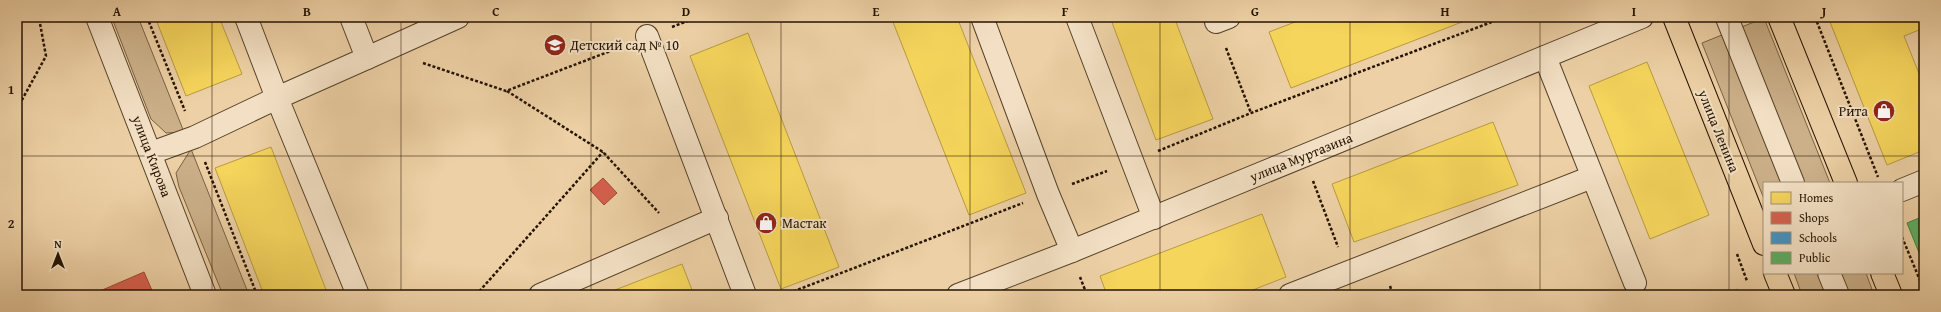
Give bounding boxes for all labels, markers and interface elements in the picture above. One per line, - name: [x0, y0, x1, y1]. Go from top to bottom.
- text: A: [113, 2, 122, 21]
- text: B: [303, 2, 311, 21]
- text: C: [492, 2, 500, 21]
- text: D: [682, 2, 690, 21]
- text: E: [873, 2, 880, 21]
- text: F: [1062, 2, 1069, 21]
- text: G: [1251, 2, 1259, 21]
- text: H: [1440, 2, 1450, 21]
- text: I: [1632, 2, 1636, 21]
- text: J: [1820, 2, 1827, 21]
- school or university icon: Детский сад № 10: [542, 32, 568, 58]
- place label: Детский сад № 10: [569, 35, 679, 55]
- text: 1: [8, 80, 14, 99]
- street label: улица Ленина: [1693, 86, 1745, 176]
- shop icon: Рита: [1871, 98, 1897, 124]
- place label: Рита: [1839, 101, 1868, 121]
- street label: улица Кирова: [127, 111, 177, 200]
- street label: улица Муртазина: [1246, 127, 1356, 187]
- legend: [1763, 182, 1903, 274]
- text: Homes: [1799, 189, 1834, 206]
- text: Shops: [1799, 209, 1829, 226]
- shop icon: Мастак: [753, 210, 779, 236]
- place label: Мастак: [782, 213, 827, 233]
- text: 2: [8, 214, 15, 233]
- text: Schools: [1799, 229, 1837, 246]
- north arrow: [38, 234, 78, 274]
- text: N: [54, 236, 62, 252]
- text: Public: [1799, 249, 1831, 266]

